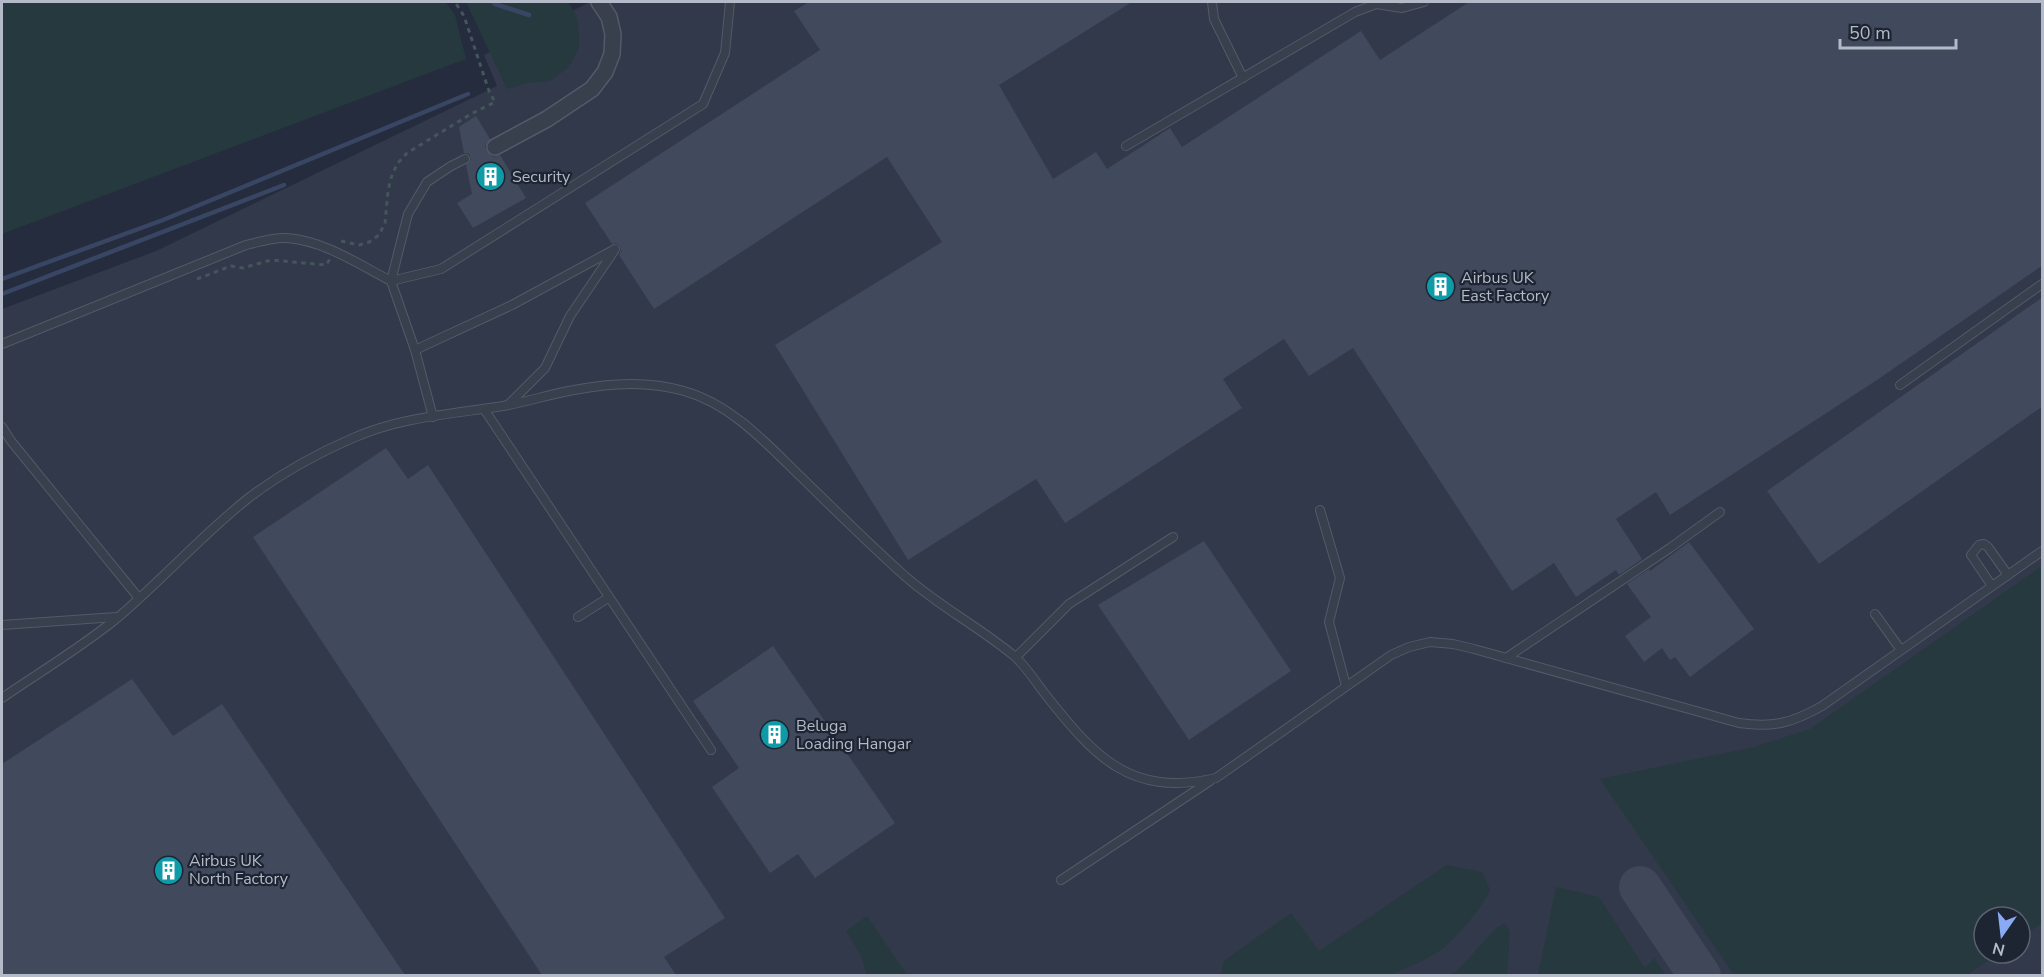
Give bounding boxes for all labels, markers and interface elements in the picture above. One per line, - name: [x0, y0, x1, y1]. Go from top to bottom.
- scale bar: [1840, 12, 1956, 50]
- text: 50 m: [1849, 21, 1891, 45]
- building icon: Security: [475, 161, 507, 193]
- place label: Security: [512, 166, 571, 188]
- place label: Airbus UK East Factory: [1461, 267, 1550, 307]
- building icon: Airbus UK East Factory: [1424, 271, 1456, 303]
- place label: Beluga Loading Hangar: [796, 715, 911, 755]
- building icon: Beluga Loading Hangar: [759, 719, 791, 751]
- place label: Airbus UK North Factory: [189, 850, 289, 890]
- building icon: Airbus UK North Factory: [152, 854, 184, 886]
- north arrow: [1972, 905, 2032, 965]
- text: N: [1990, 936, 2007, 961]

